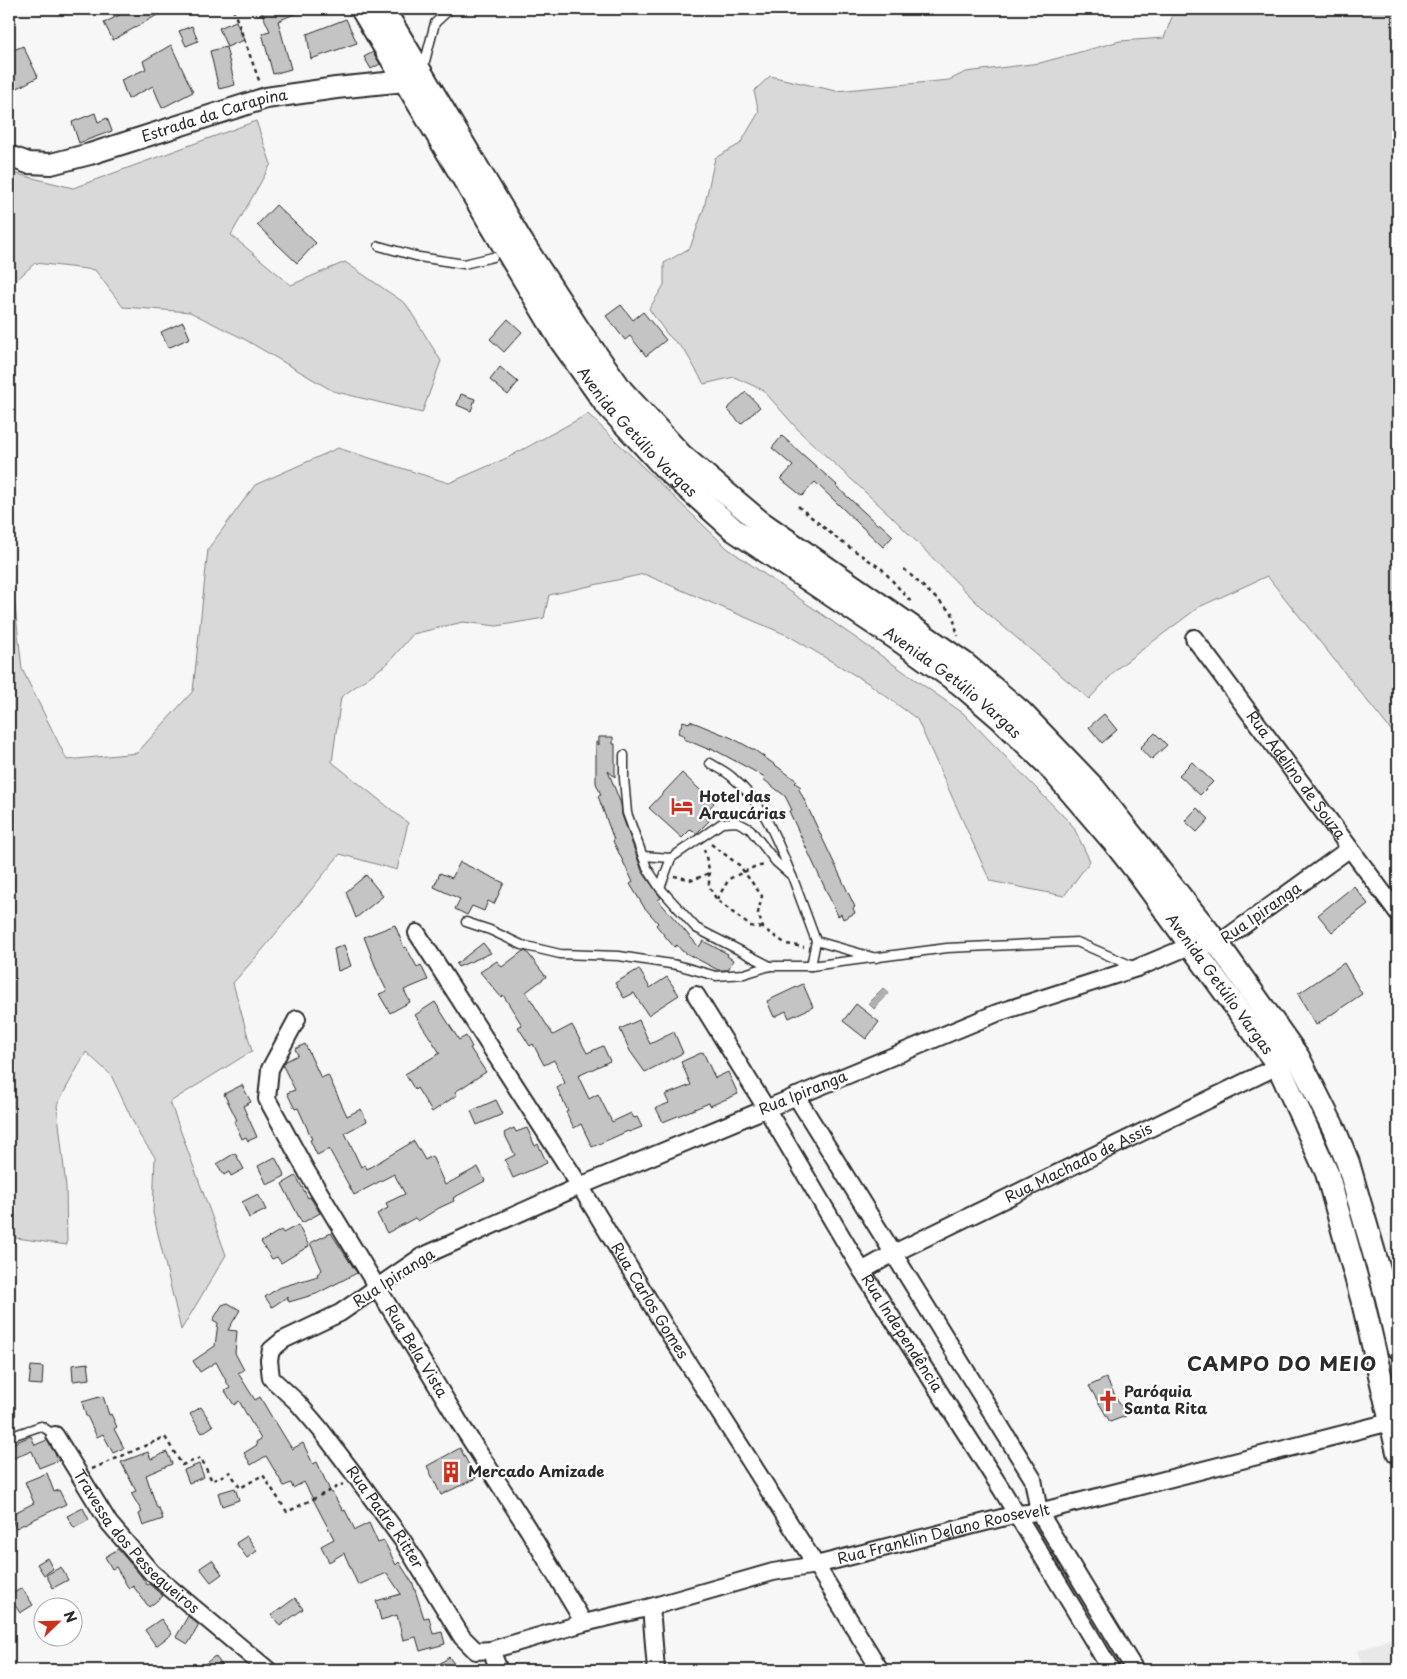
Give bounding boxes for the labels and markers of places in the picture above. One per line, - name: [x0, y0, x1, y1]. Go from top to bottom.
- place label: Hotel das Araucárias: [699, 784, 786, 824]
- hotel icon: Hotel das Araucárias: [669, 793, 695, 819]
- place label: Paróquia Santa Rita: [1124, 1379, 1208, 1419]
- church icon: Paróquia Santa Rita: [1095, 1388, 1121, 1414]
- building icon: Mercado Amizade: [438, 1459, 464, 1485]
- place label: Mercado Amizade: [468, 1459, 605, 1482]

